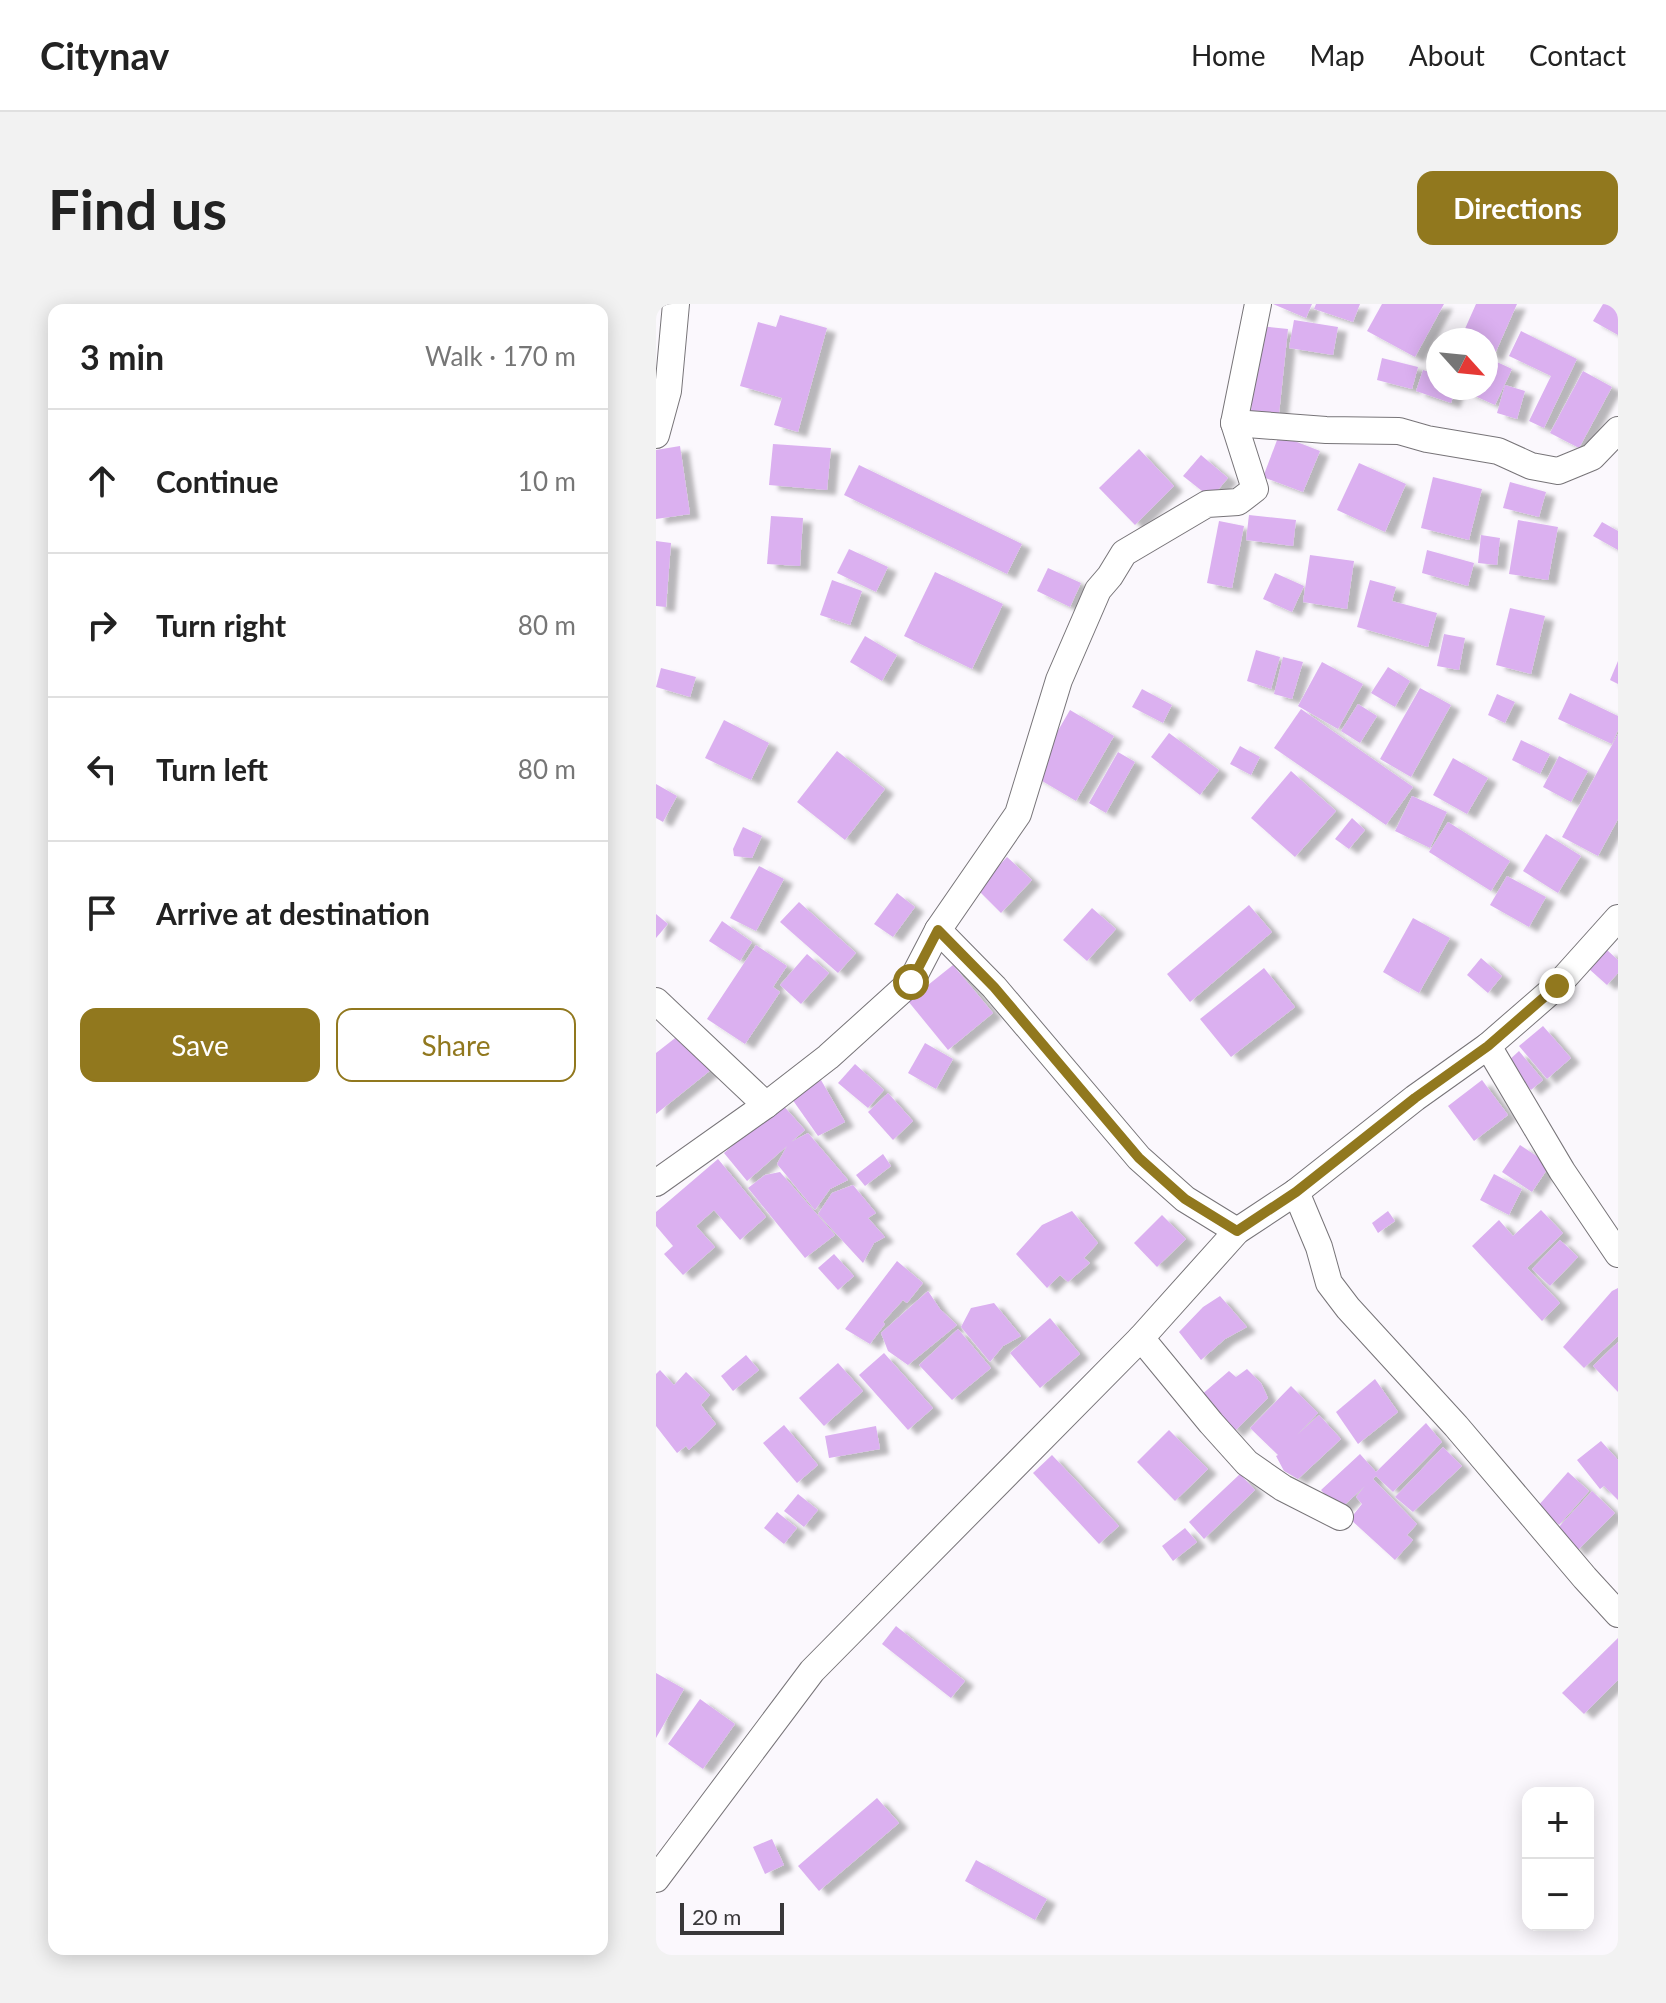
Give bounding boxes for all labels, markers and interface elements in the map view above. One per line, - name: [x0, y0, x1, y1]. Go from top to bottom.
- text: Citynav: [40, 32, 169, 78]
- text: Home: [1191, 38, 1266, 72]
- text: Map: [1310, 38, 1365, 72]
- text: About: [1409, 38, 1485, 72]
- text: Contact: [1529, 38, 1626, 72]
- button: Directions: [1417, 171, 1618, 245]
- text: Find us: [48, 175, 227, 242]
- north arrow: [1426, 328, 1498, 400]
- text: 3 min: [80, 336, 164, 377]
- text: Walk · 170 m: [425, 340, 576, 372]
- icon: ahead: [80, 459, 124, 503]
- text: Continue: [156, 463, 279, 499]
- text: 10 m: [518, 465, 576, 497]
- icon: right: [80, 603, 124, 647]
- text: Turn right: [156, 607, 286, 643]
- text: 80 m: [518, 609, 576, 641]
- icon: left: [80, 747, 124, 791]
- text: Turn left: [156, 751, 268, 787]
- text: 80 m: [518, 753, 576, 785]
- icon: arrive: [80, 891, 124, 935]
- text: Arrive at destination: [156, 895, 430, 931]
- route start: [893, 964, 929, 1000]
- route end: [1539, 968, 1575, 1004]
- button: Save: [80, 1008, 320, 1082]
- button: Share: [336, 1008, 576, 1082]
- map controls: [1522, 1787, 1594, 1931]
- button: +: [1522, 1787, 1594, 1859]
- button: −: [1522, 1859, 1594, 1931]
- scale bar: [680, 1899, 784, 1935]
- text: 20 m: [692, 1903, 741, 1930]

